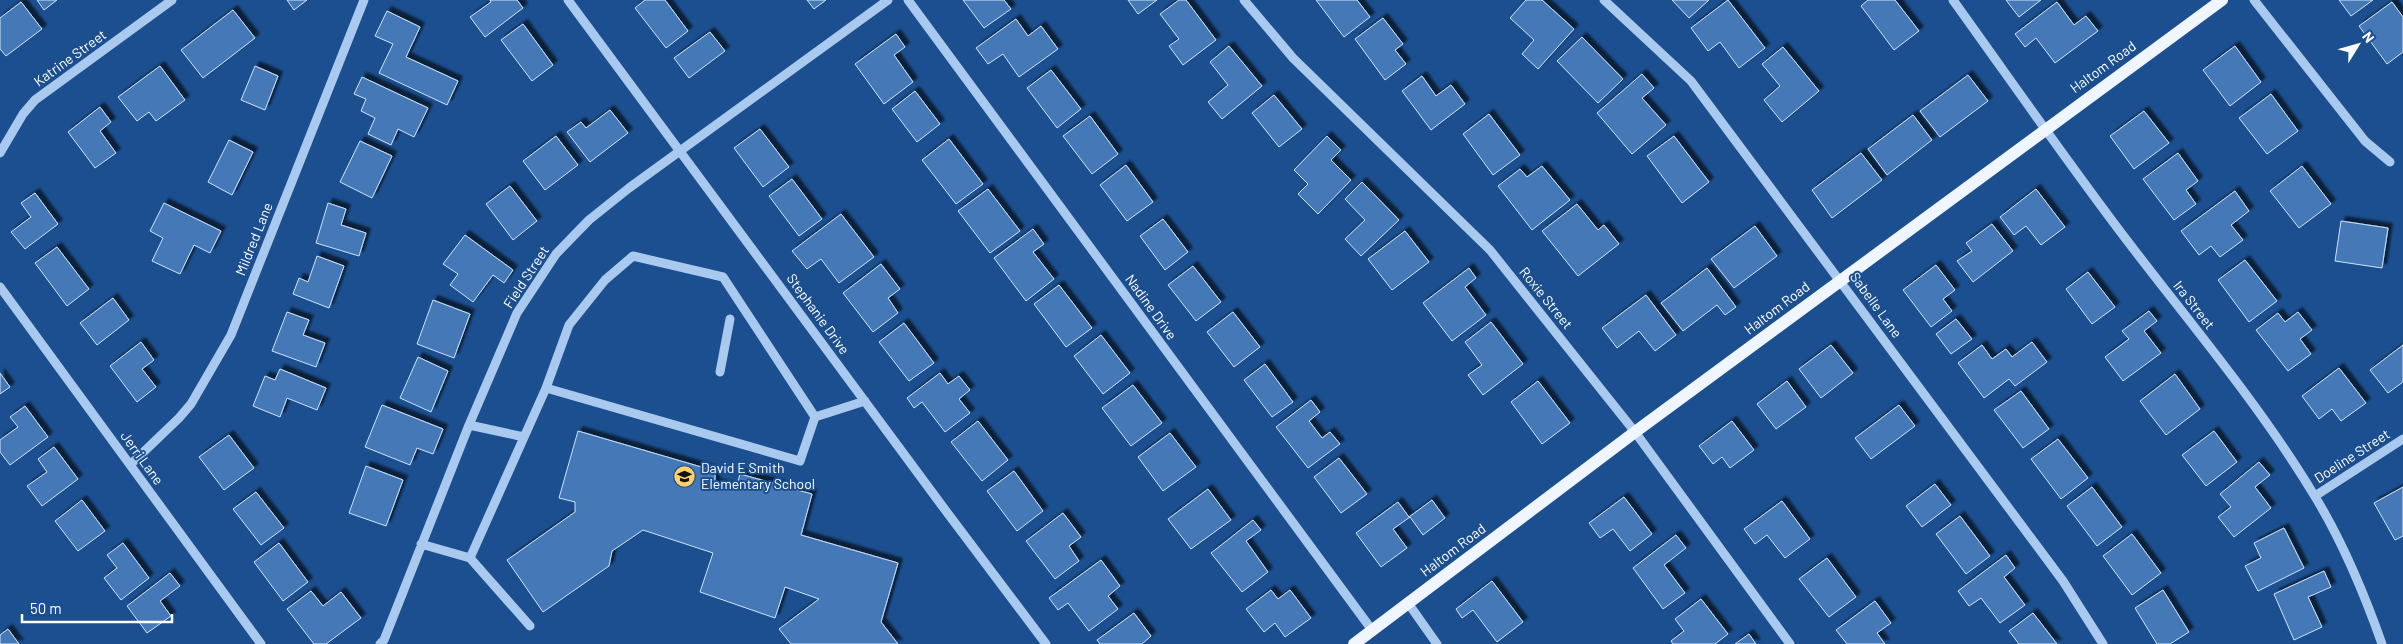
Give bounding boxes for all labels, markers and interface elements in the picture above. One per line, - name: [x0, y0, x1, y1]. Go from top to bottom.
- north arrow: [2333, 20, 2383, 70]
- street label: Katrine Street: [30, 26, 109, 90]
- text: N: [2359, 28, 2378, 46]
- street label: Haltom Road: [2066, 37, 2139, 96]
- street label: Mildred Lane: [231, 200, 276, 278]
- street label: Field Street: [499, 242, 552, 311]
- street label: Roxie Street: [1516, 263, 1577, 332]
- street label: Sabelle Lane: [1847, 269, 1906, 341]
- street label: Stephanie Drive: [783, 270, 853, 357]
- street label: Nadine Drive: [1122, 271, 1181, 343]
- street label: Ira Street: [2170, 277, 2219, 332]
- street label: Haltom Road: [1741, 278, 1813, 338]
- street label: Doeline Street: [2311, 425, 2393, 486]
- street label: Jerri Lane: [117, 428, 168, 488]
- place label: David E Smith Elementary School: [701, 459, 815, 492]
- school or university icon: David E Smith Elementary School: [673, 464, 697, 488]
- street label: Haltom Road: [1417, 520, 1489, 580]
- scale bar: [22, 592, 172, 624]
- text: 50 m: [30, 599, 62, 617]

